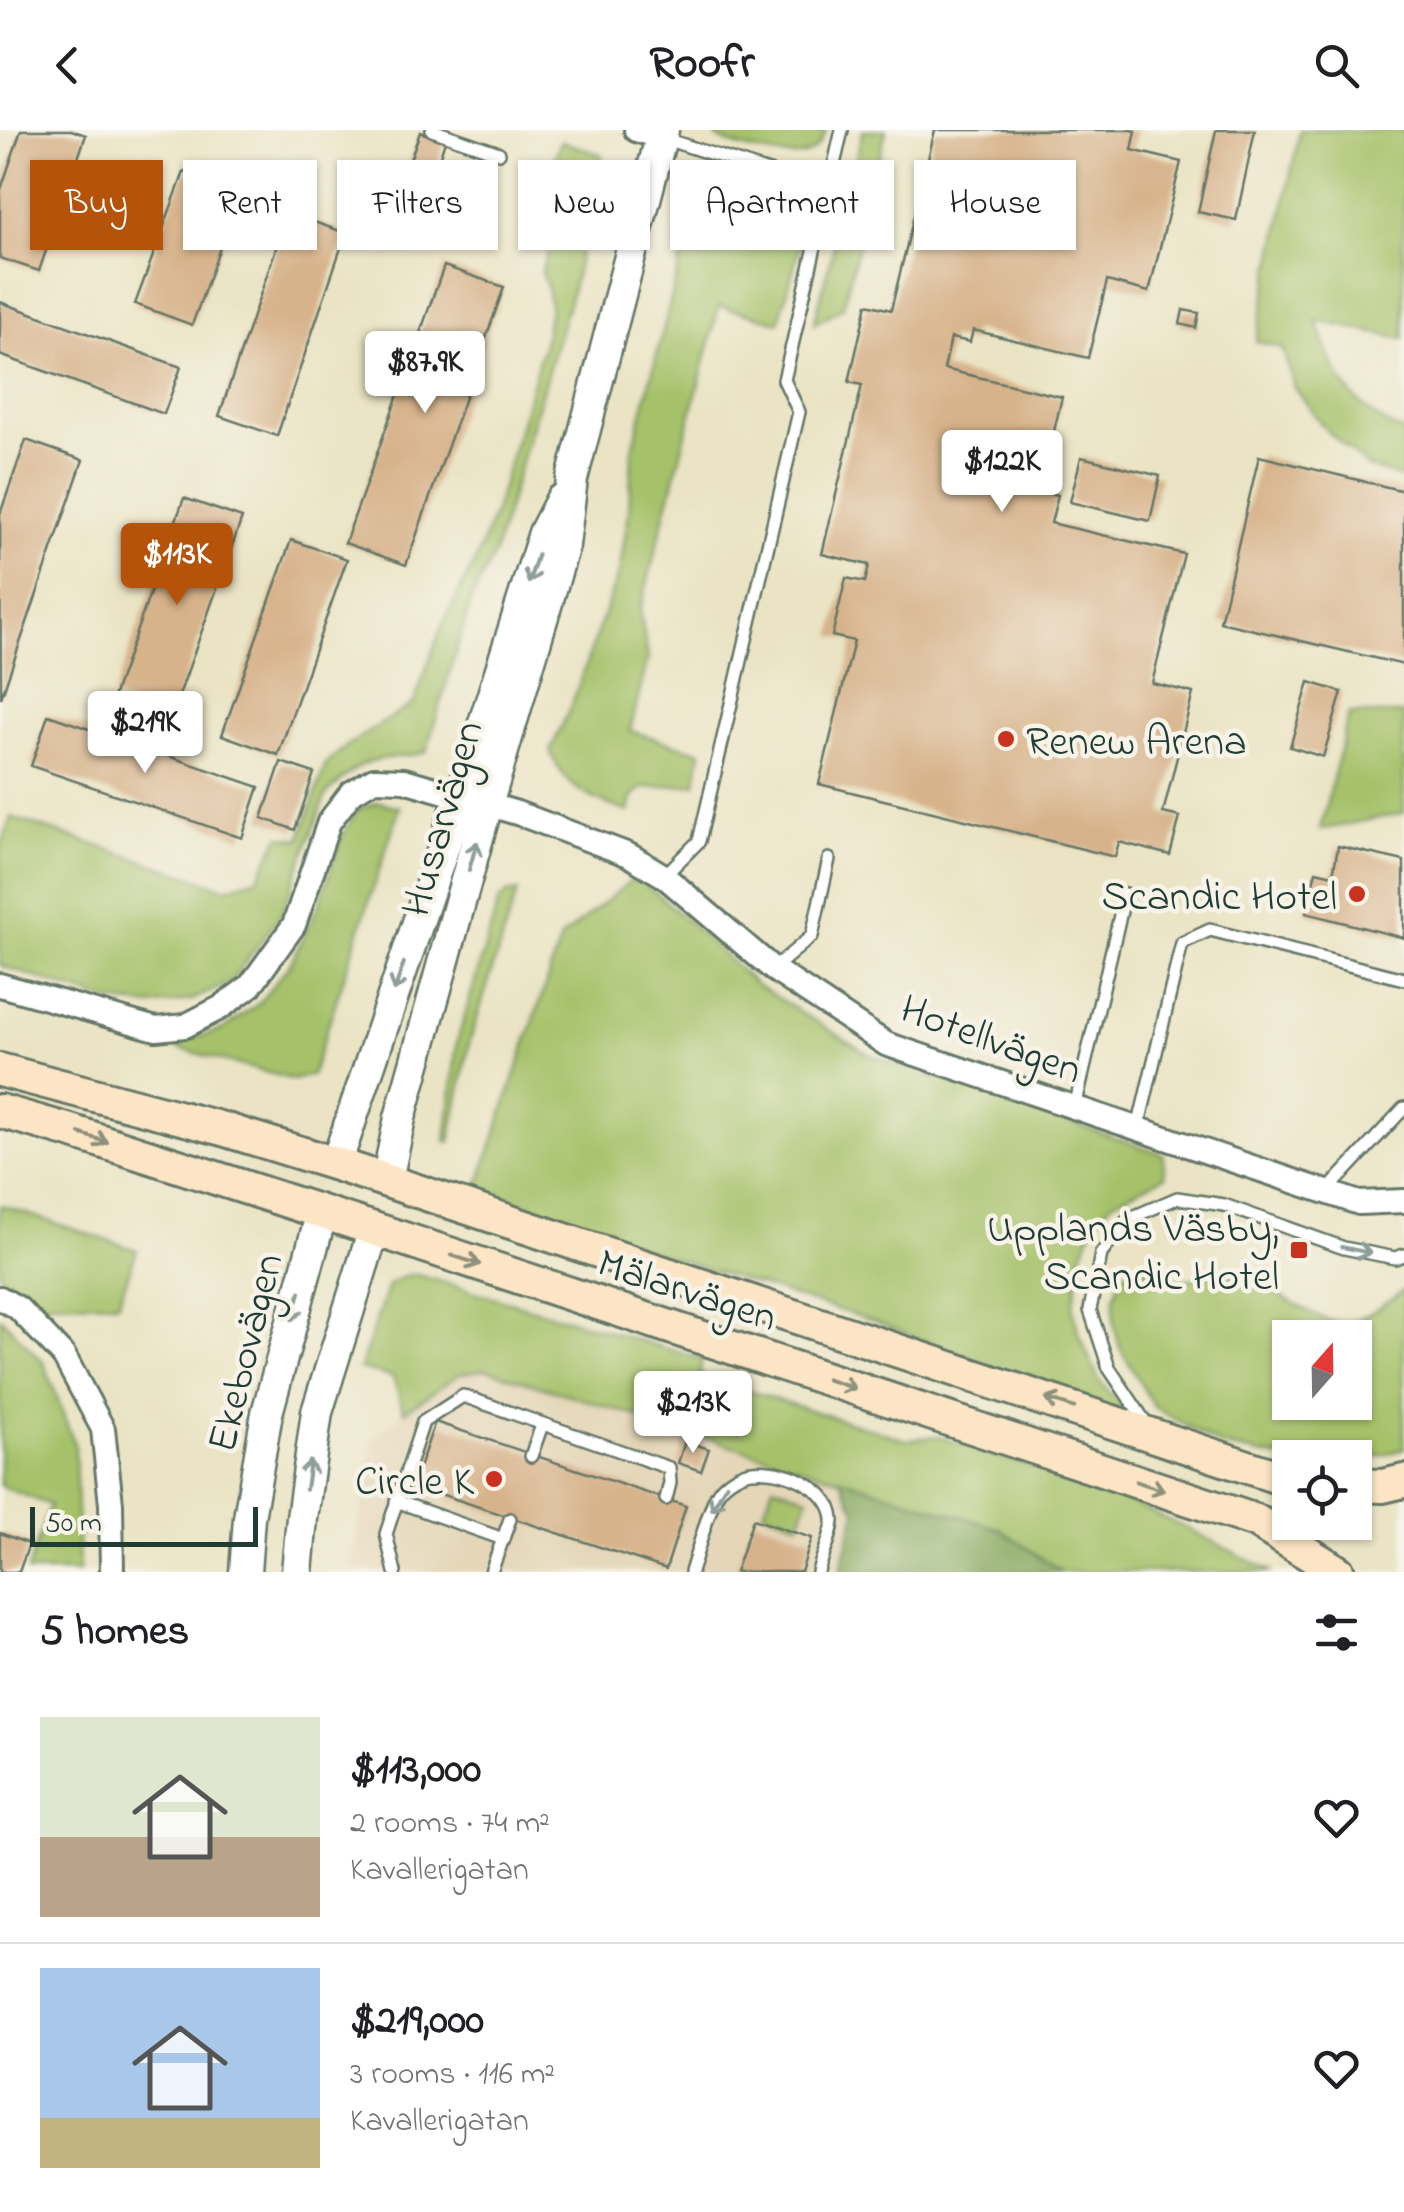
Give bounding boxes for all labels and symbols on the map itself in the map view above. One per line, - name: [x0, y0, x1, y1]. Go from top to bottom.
- pin: $87.9K: [344, 331, 506, 416]
- pin: $122K: [932, 430, 1072, 515]
- pin: $113K: [107, 523, 247, 608]
- one-way arrow: [523, 552, 541, 584]
- pin: $219K: [75, 691, 215, 776]
- place label: Renew Arena: [1026, 713, 1247, 774]
- street label: Husarvägen: [387, 714, 501, 924]
- marker: Renew Arena: [995, 728, 1017, 750]
- one-way arrow: [465, 841, 483, 872]
- place label: Scandic Hotel: [1101, 868, 1337, 929]
- marker: Scandic Hotel: [1346, 883, 1368, 905]
- one-way arrow: [388, 961, 406, 992]
- street label: Hotellvägen: [891, 980, 1090, 1102]
- one-way arrow: [77, 1131, 109, 1149]
- place label: Upplands Väsby, Scandic Hotel: [987, 1200, 1279, 1309]
- street label: Mälarvägen: [589, 1235, 784, 1350]
- marker: Upplands Väsby, Scandic Hotel: [1288, 1239, 1310, 1261]
- one-way arrow: [1339, 1242, 1371, 1261]
- street label: Ekebovägen: [193, 1247, 301, 1459]
- one-way arrow: [450, 1252, 482, 1270]
- one-way arrow: [286, 1290, 304, 1322]
- north arrow: [1272, 1320, 1372, 1420]
- pin: $213K: [623, 1371, 763, 1456]
- one-way arrow: [825, 1376, 857, 1394]
- one-way arrow: [1045, 1393, 1077, 1411]
- place label: Circle K: [355, 1453, 475, 1514]
- one-way arrow: [299, 1459, 318, 1492]
- marker: Circle K: [483, 1468, 505, 1490]
- one-way arrow: [1133, 1478, 1165, 1496]
- one-way arrow: [709, 1483, 729, 1511]
- scale bar: [30, 1502, 258, 1546]

